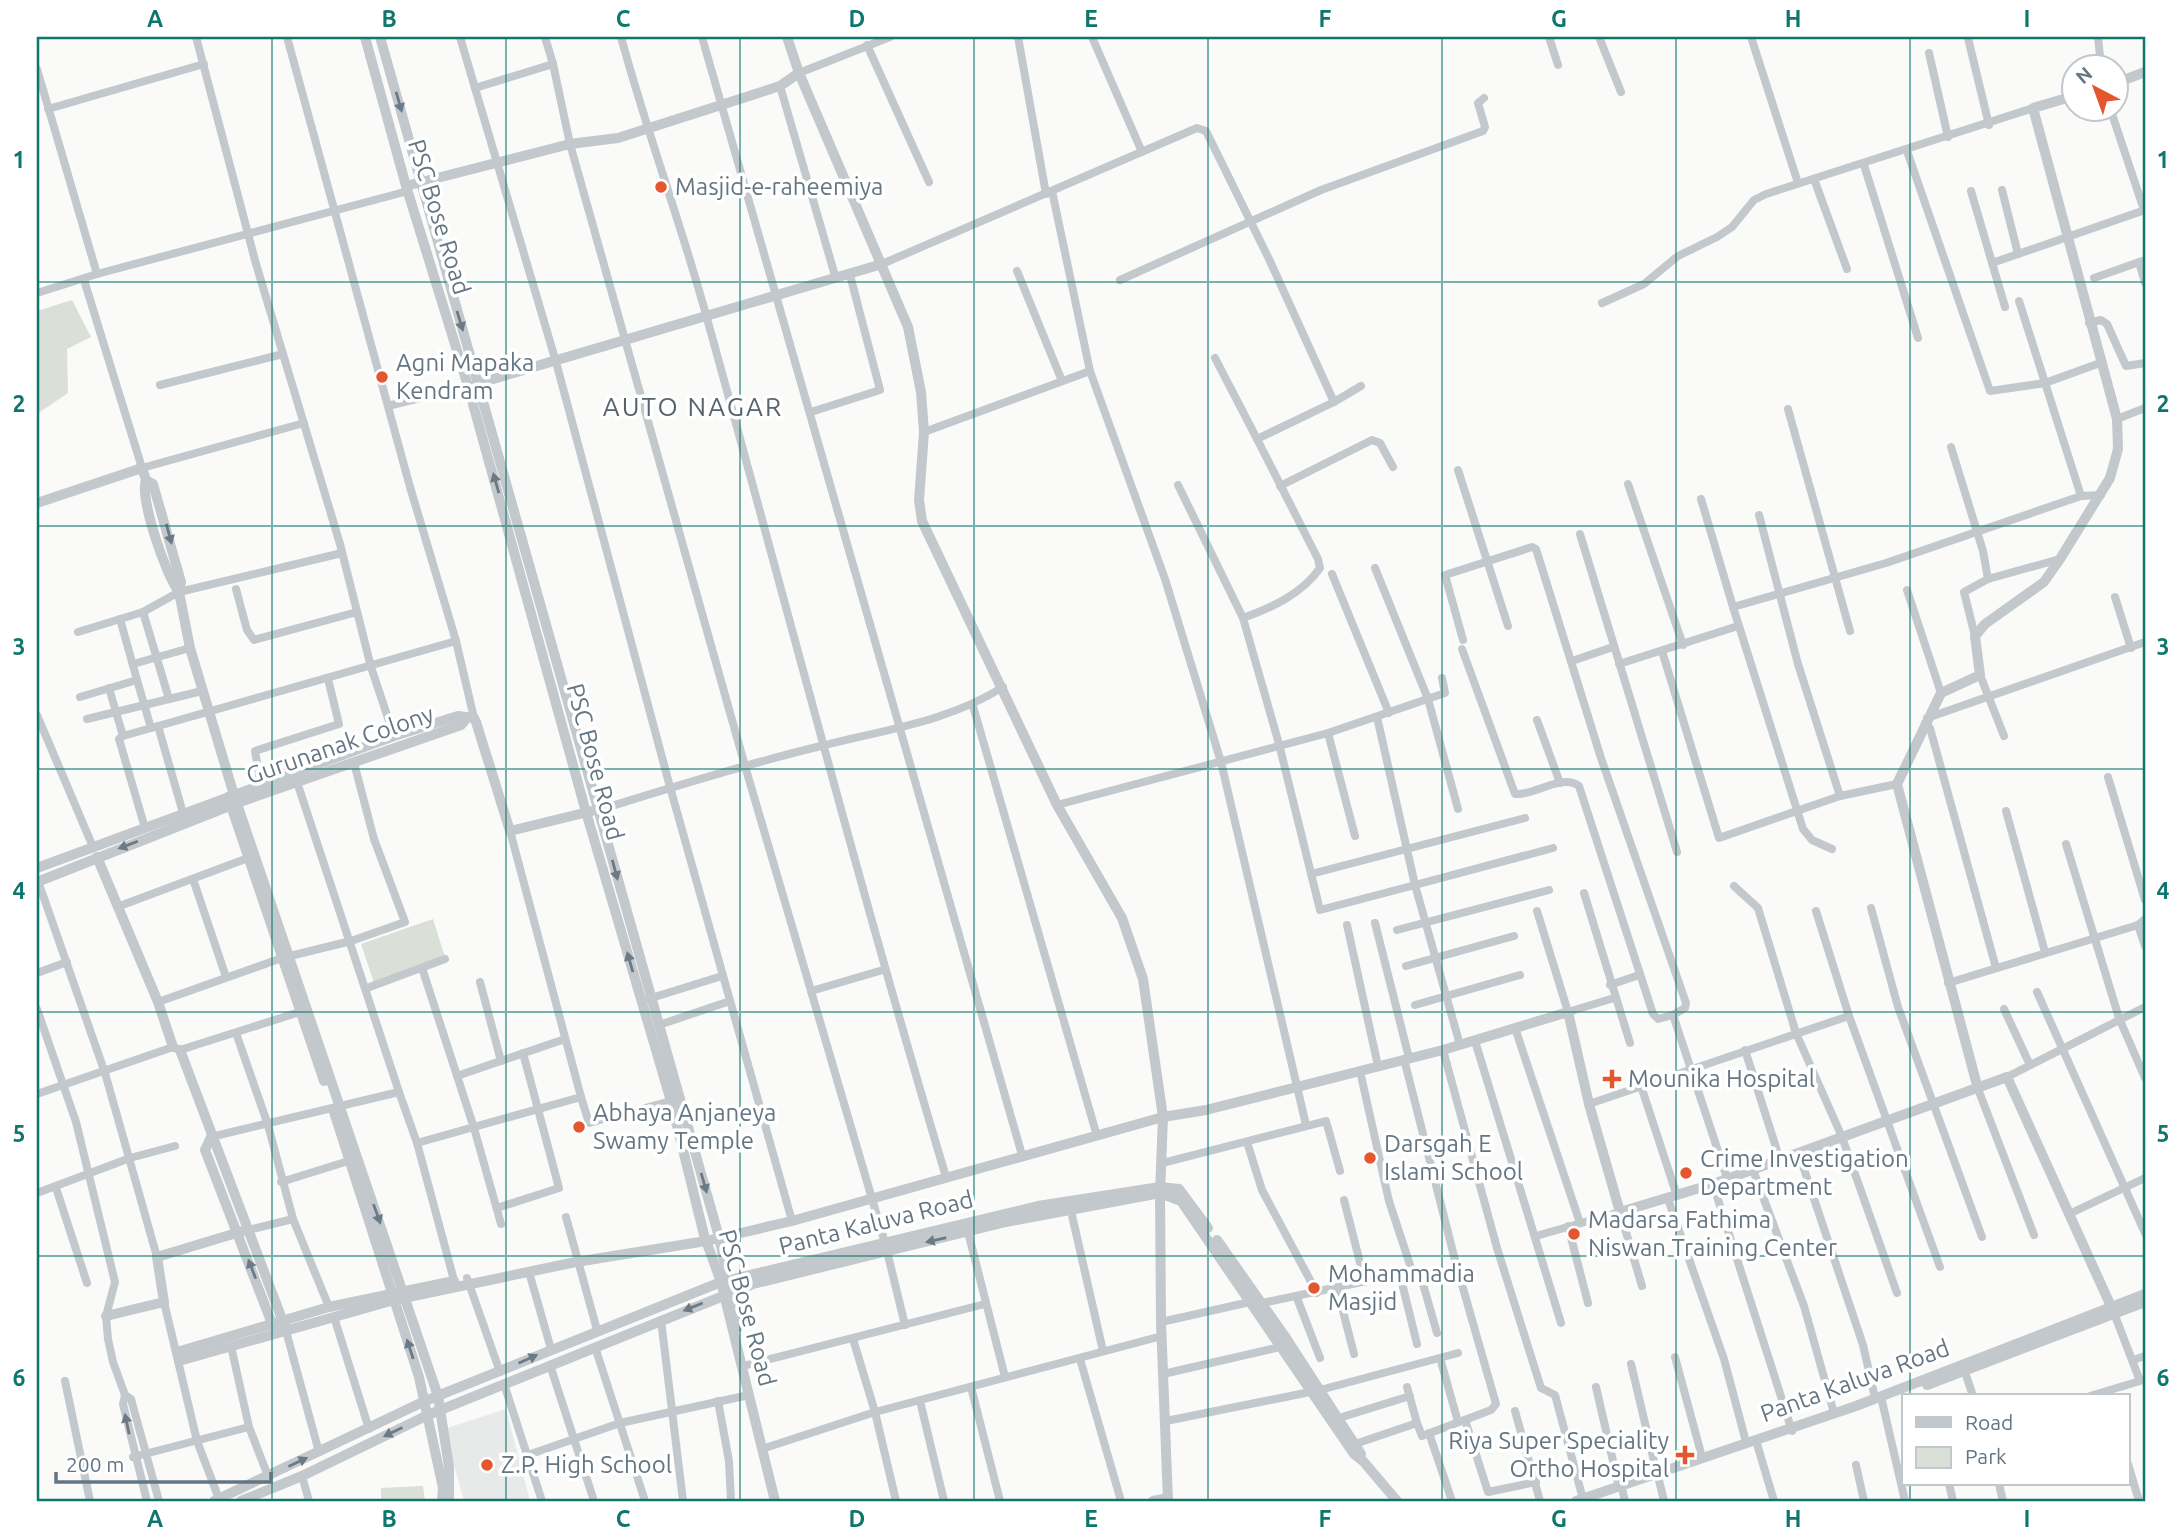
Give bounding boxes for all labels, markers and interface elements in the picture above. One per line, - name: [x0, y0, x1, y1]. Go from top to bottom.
- text: A: [147, 6, 163, 31]
- text: B: [381, 6, 397, 31]
- text: C: [616, 6, 631, 31]
- text: D: [849, 6, 865, 31]
- text: E: [1084, 6, 1098, 31]
- text: F: [1319, 6, 1332, 31]
- text: G: [1551, 6, 1567, 31]
- text: H: [1785, 6, 1801, 31]
- text: I: [2024, 6, 2030, 31]
- north arrow: [2060, 52, 2130, 122]
- text: N: [2071, 62, 2096, 88]
- one-way arrow: [394, 92, 404, 113]
- street label: PSC Bose Road: [403, 136, 476, 298]
- text: 1: [13, 147, 25, 172]
- text: 1: [2157, 147, 2169, 172]
- place label: Masjid-e-raheemiya: [675, 173, 883, 200]
- marker: Masjid-e-raheemiya: [653, 179, 669, 195]
- one-way arrow: [456, 311, 466, 332]
- place label: Agni Mapaka Kendram: [396, 349, 534, 404]
- marker: Agni Mapaka Kendram: [374, 369, 390, 385]
- text: 2: [13, 391, 25, 416]
- text: 2: [2157, 391, 2169, 416]
- district label: AUTO NAGAR: [603, 392, 783, 421]
- one-way arrow: [490, 472, 501, 494]
- one-way arrow: [164, 524, 174, 545]
- text: 3: [13, 634, 25, 659]
- text: 3: [2157, 634, 2169, 659]
- street label: PSC Bose Road: [562, 681, 629, 843]
- street label: Gurunanak Colony: [243, 700, 437, 789]
- one-way arrow: [117, 840, 138, 851]
- one-way arrow: [610, 859, 621, 881]
- text: 4: [13, 878, 26, 903]
- text: 4: [2157, 878, 2170, 903]
- one-way arrow: [625, 951, 635, 972]
- place label: Mounika Hospital: [1628, 1065, 1815, 1092]
- marker: Mounika Hospital: [1602, 1069, 1622, 1089]
- place label: Abhaya Anjaneya Swamy Temple: [593, 1099, 776, 1154]
- marker: Abhaya Anjaneya Swamy Temple: [571, 1119, 587, 1135]
- text: 5: [13, 1121, 25, 1146]
- text: 5: [2157, 1121, 2169, 1146]
- place label: Darsgah E Islami School: [1384, 1130, 1523, 1185]
- place label: Crime Investigation Department: [1700, 1145, 1909, 1200]
- marker: Darsgah E Islami School: [1362, 1150, 1378, 1166]
- marker: Crime Investigation Department: [1678, 1165, 1694, 1181]
- one-way arrow: [699, 1173, 710, 1195]
- street label: Panta Kaluva Road: [776, 1185, 976, 1260]
- one-way arrow: [371, 1203, 382, 1224]
- place label: Madarsa Fathima Niswan Training Center: [1588, 1206, 1837, 1261]
- marker: Madarsa Fathima Niswan Training Center: [1566, 1226, 1582, 1242]
- street label: PSC Bose Road: [714, 1227, 781, 1389]
- one-way arrow: [925, 1235, 947, 1246]
- one-way arrow: [247, 1259, 258, 1280]
- place label: Mohammadia Masjid: [1328, 1260, 1475, 1315]
- marker: Mohammadia Masjid: [1306, 1280, 1322, 1296]
- one-way arrow: [683, 1301, 704, 1312]
- street label: Panta Kaluva Road: [1757, 1334, 1953, 1427]
- one-way arrow: [404, 1339, 415, 1360]
- one-way arrow: [518, 1353, 538, 1365]
- text: 6: [13, 1365, 26, 1390]
- text: 6: [2157, 1365, 2170, 1390]
- legend: [1902, 1394, 2130, 1486]
- text: Road: [1965, 1410, 2013, 1434]
- one-way arrow: [121, 1413, 132, 1435]
- one-way arrow: [383, 1426, 403, 1438]
- place label: Riya Super Speciality Ortho Hospital: [1448, 1427, 1669, 1482]
- scale bar: [56, 1440, 271, 1484]
- text: Park: [1965, 1444, 2007, 1468]
- marker: Riya Super Speciality Ortho Hospital: [1675, 1445, 1695, 1465]
- place label: Z.P. High School: [501, 1451, 672, 1478]
- text: 200 m: [66, 1452, 124, 1476]
- one-way arrow: [288, 1456, 308, 1468]
- marker: Z.P. High School: [479, 1457, 495, 1473]
- text: A: [147, 1506, 163, 1531]
- text: B: [381, 1506, 397, 1531]
- text: C: [616, 1506, 631, 1531]
- text: D: [849, 1506, 865, 1531]
- text: E: [1084, 1506, 1098, 1531]
- text: F: [1319, 1506, 1332, 1531]
- text: G: [1551, 1506, 1567, 1531]
- text: H: [1785, 1506, 1801, 1531]
- text: I: [2024, 1506, 2030, 1531]

